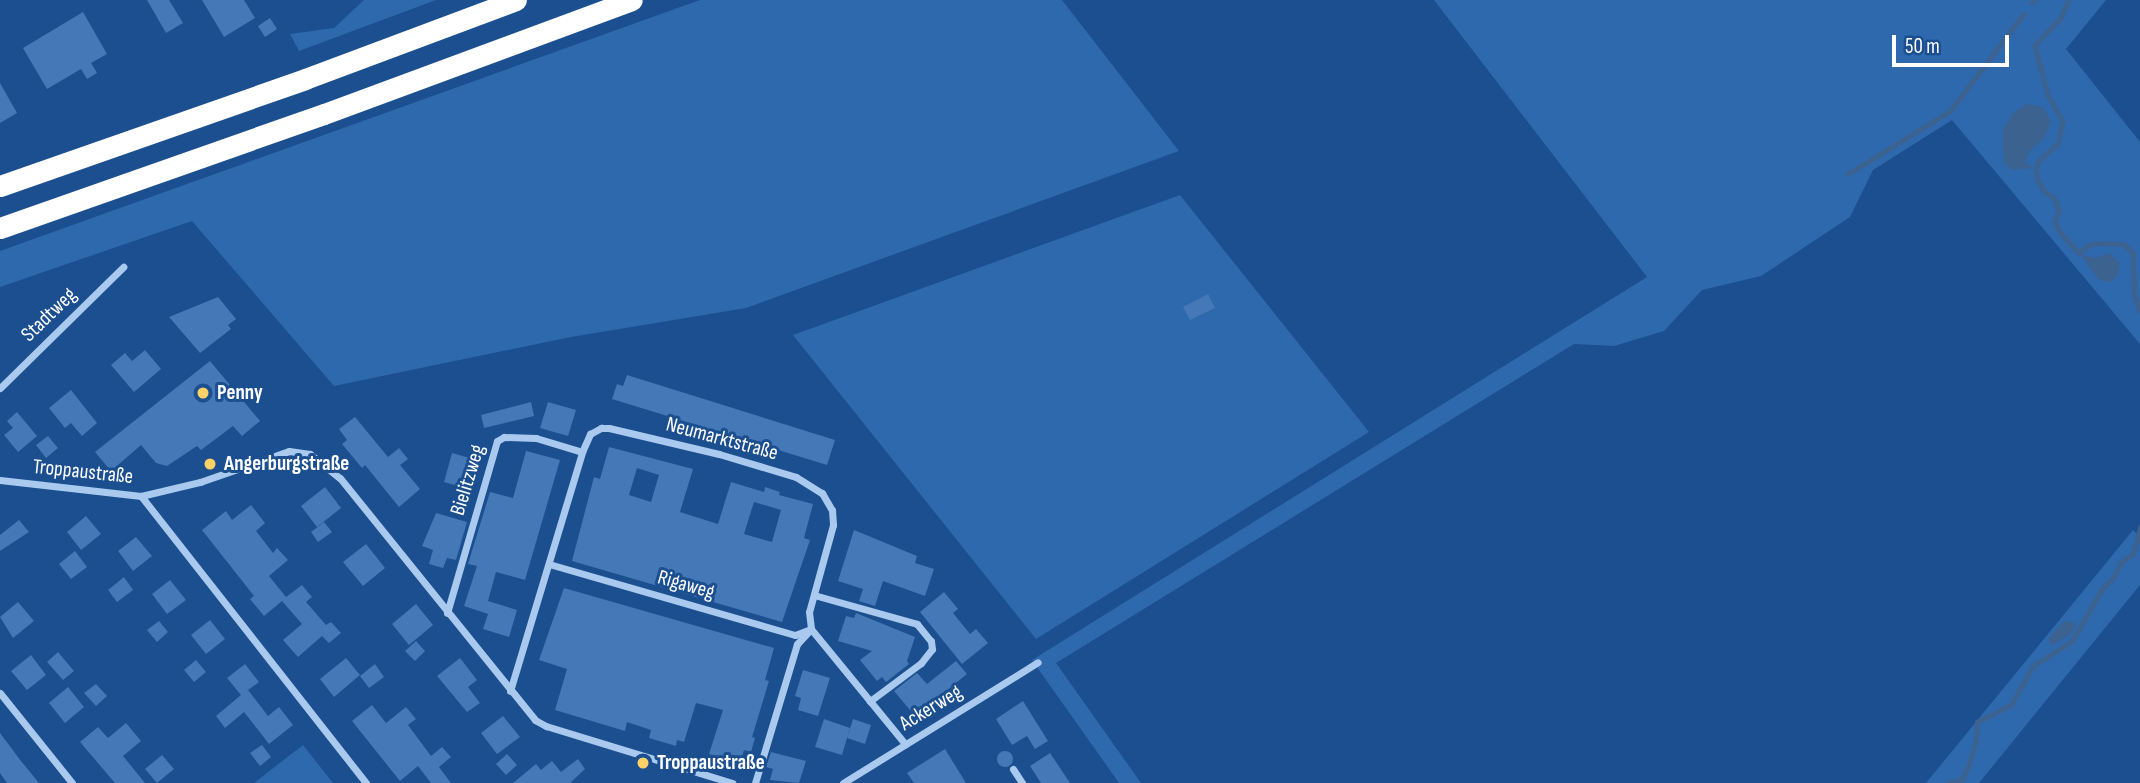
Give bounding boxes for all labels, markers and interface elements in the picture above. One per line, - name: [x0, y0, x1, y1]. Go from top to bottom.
- scale bar: [1895, 21, 2012, 65]
- text: 50 m: [1905, 34, 1940, 59]
- street label: Stadtweg: [16, 283, 82, 347]
- place label: Penny: [217, 380, 263, 406]
- marker: Penny: [195, 385, 211, 401]
- street label: Neumarktstraße: [663, 412, 781, 466]
- street label: Bielitzweg: [445, 442, 491, 518]
- place label: Angerburgstraße: [224, 451, 349, 477]
- street label: Troppaustraße: [32, 454, 134, 490]
- marker: Angerburgstraße: [202, 456, 218, 472]
- street label: Rigaweg: [655, 565, 717, 605]
- street label: Ackerweg: [895, 680, 967, 736]
- place label: Troppaustraße: [657, 750, 765, 776]
- marker: Troppaustraße: [635, 755, 651, 771]

